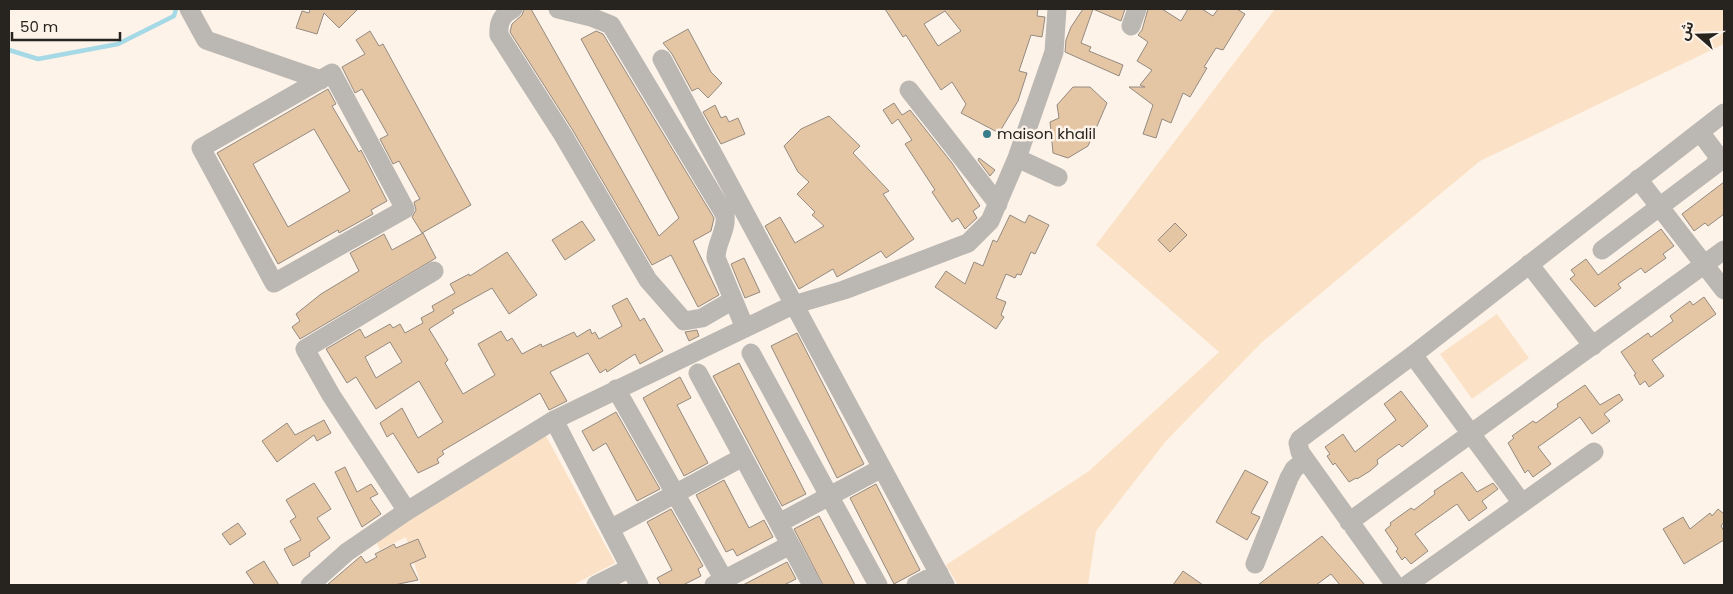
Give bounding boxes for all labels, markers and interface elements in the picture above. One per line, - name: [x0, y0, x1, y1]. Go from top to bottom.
- scale bar: [12, 10, 120, 42]
- north arrow: [1673, 10, 1723, 60]
- text: 50 m: [20, 16, 58, 37]
- text: ش: [1673, 18, 1698, 43]
- place label: maison khalil: [997, 123, 1096, 144]
- marker: maison khalil: [981, 128, 993, 140]

